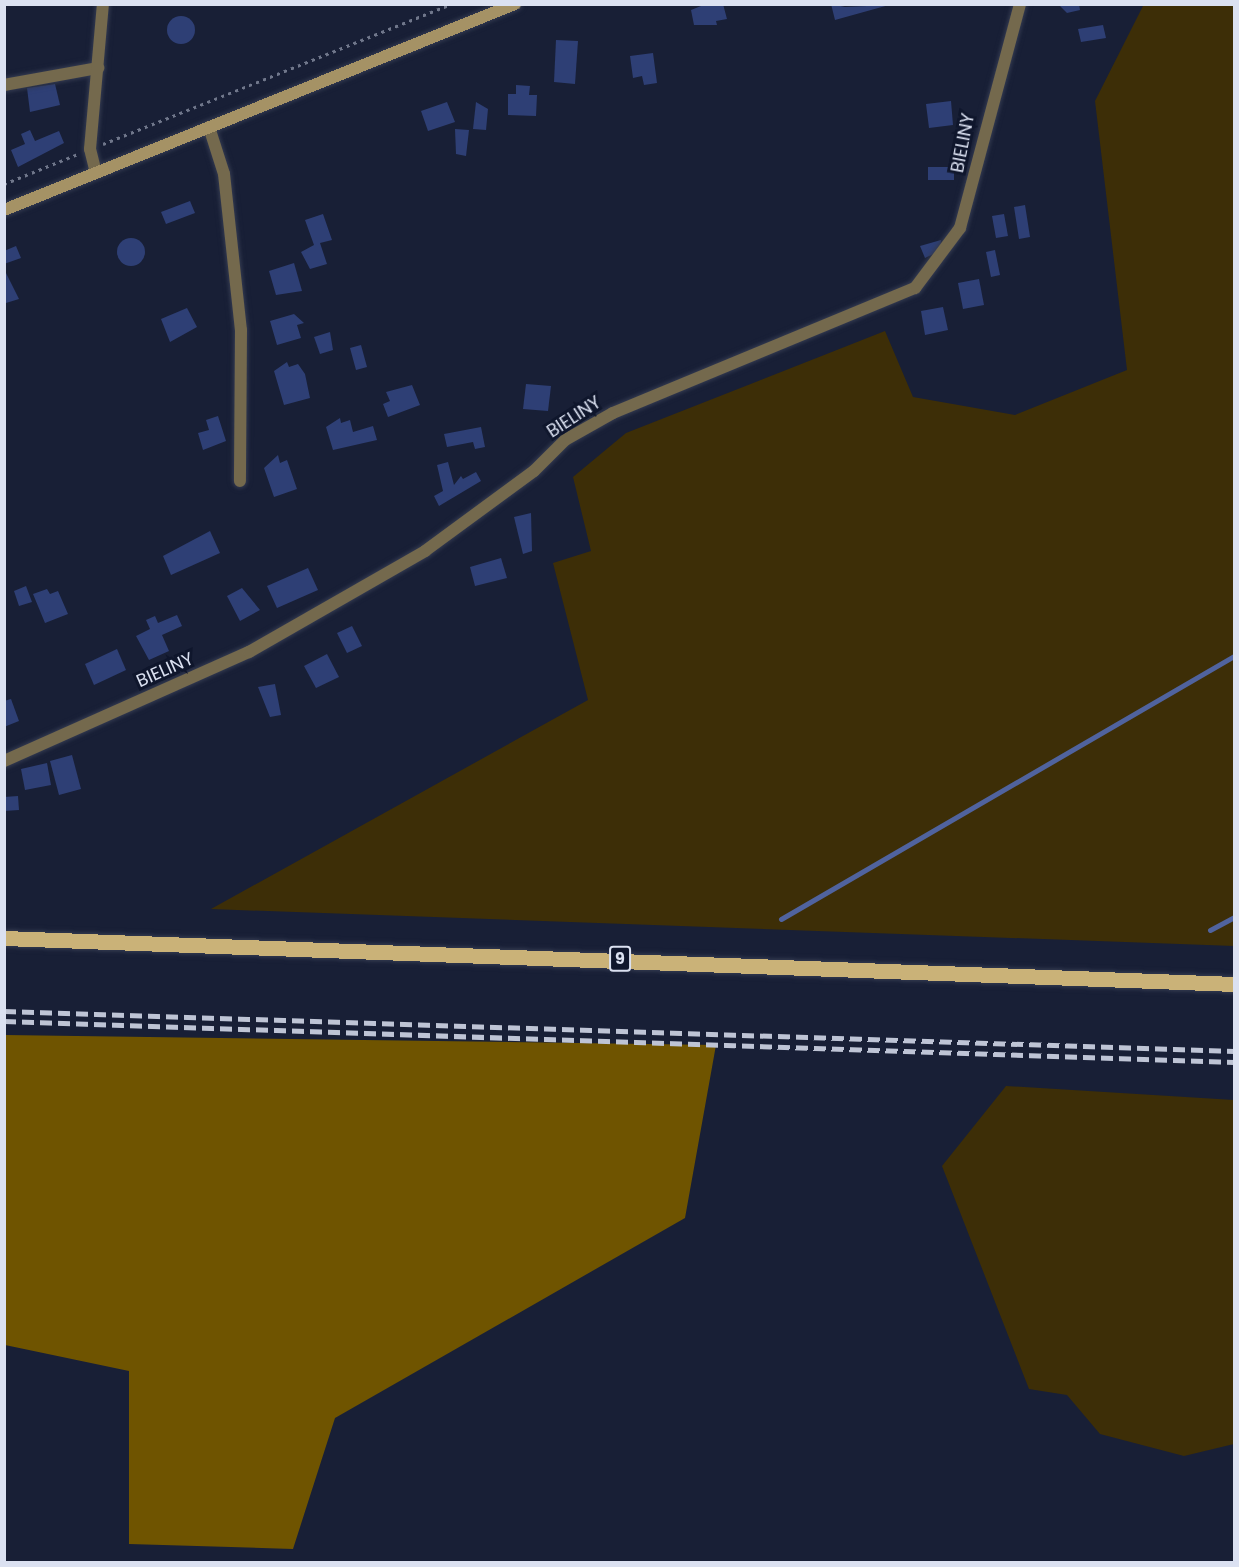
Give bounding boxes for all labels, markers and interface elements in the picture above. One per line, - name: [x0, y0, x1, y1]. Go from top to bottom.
- street label: BIELINY: [947, 111, 979, 175]
- street label: BIELINY: [543, 392, 605, 442]
- street label: BIELINY: [133, 648, 197, 692]
- road number: 9: [608, 946, 632, 972]

